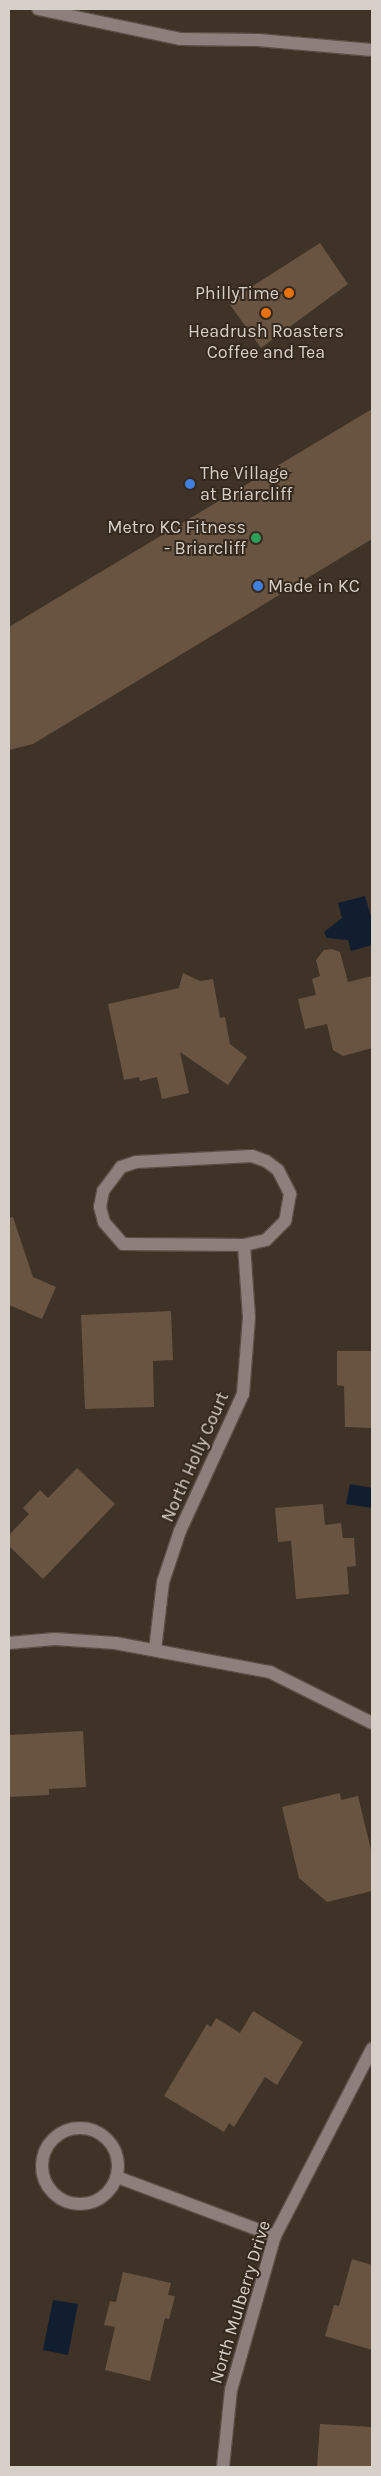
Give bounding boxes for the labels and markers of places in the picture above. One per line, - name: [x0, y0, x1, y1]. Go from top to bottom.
- place label: PhillyTime: [195, 282, 279, 304]
- marker: PhillyTime: [283, 287, 295, 299]
- marker: Headrush Roasters Coffee and Tea: [260, 307, 272, 319]
- place label: Headrush Roasters Coffee and Tea: [188, 321, 344, 364]
- place label: The Village at Briarcliff: [200, 463, 292, 506]
- marker: The Village at Briarcliff: [184, 478, 196, 490]
- place label: Metro KC Fitness - Briarcliff: [107, 517, 246, 560]
- marker: Metro KC Fitness - Briarcliff: [250, 532, 262, 544]
- place label: Made in KC: [268, 575, 360, 597]
- marker: Made in KC: [252, 580, 264, 592]

